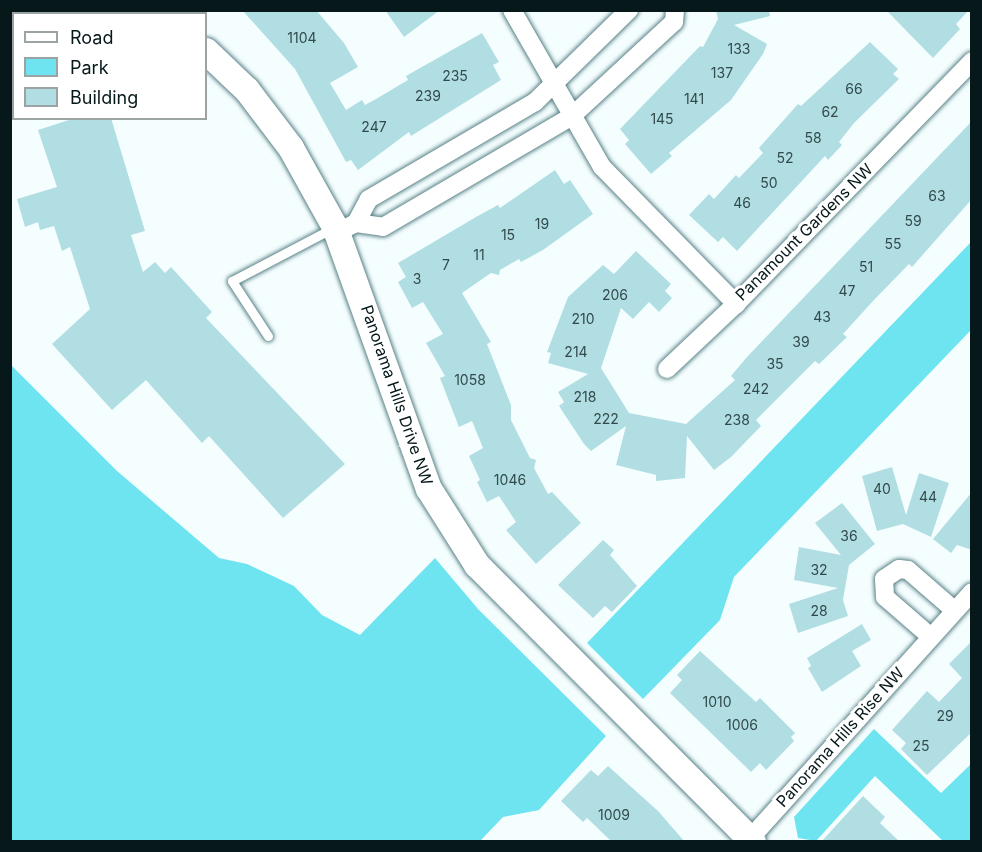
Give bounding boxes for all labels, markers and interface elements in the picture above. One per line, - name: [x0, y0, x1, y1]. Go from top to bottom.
- legend: [12, 12, 207, 120]
- text: Road: [70, 27, 113, 48]
- house number: 1104: [287, 30, 317, 46]
- house number: 133: [728, 41, 750, 57]
- text: Park: [70, 57, 109, 78]
- house number: 137: [711, 65, 733, 81]
- house number: 235: [442, 68, 468, 84]
- house number: 66: [845, 81, 863, 97]
- text: Building: [70, 87, 138, 108]
- house number: 239: [415, 88, 441, 104]
- house number: 141: [684, 91, 704, 107]
- house number: 62: [821, 104, 839, 120]
- house number: 145: [650, 111, 674, 127]
- house number: 247: [361, 119, 387, 135]
- house number: 58: [804, 130, 822, 146]
- house number: 52: [776, 150, 794, 166]
- street label: Panamount Gardens NW: [731, 159, 877, 305]
- house number: 50: [760, 175, 778, 191]
- house number: 63: [928, 188, 946, 204]
- house number: 46: [733, 195, 751, 211]
- house number: 59: [904, 213, 922, 229]
- house number: 19: [535, 216, 549, 232]
- house number: 15: [501, 227, 515, 243]
- house number: 55: [884, 236, 902, 252]
- house number: 11: [473, 247, 485, 263]
- house number: 7: [442, 257, 450, 273]
- house number: 51: [859, 259, 873, 275]
- house number: 3: [413, 271, 421, 287]
- house number: 47: [839, 283, 855, 299]
- house number: 206: [602, 287, 628, 303]
- street label: Panorama Hills Drive NW: [357, 302, 437, 488]
- house number: 43: [813, 309, 831, 325]
- house number: 210: [571, 311, 595, 327]
- house number: 39: [792, 334, 810, 350]
- house number: 214: [564, 344, 588, 360]
- house number: 35: [766, 356, 784, 372]
- house number: 1058: [454, 372, 486, 388]
- house number: 242: [743, 381, 769, 397]
- house number: 218: [574, 389, 596, 405]
- house number: 222: [593, 411, 619, 427]
- house number: 238: [724, 412, 750, 428]
- house number: 1046: [494, 472, 526, 488]
- house number: 40: [873, 481, 891, 497]
- house number: 44: [919, 489, 937, 505]
- house number: 36: [840, 528, 858, 544]
- house number: 32: [810, 562, 828, 578]
- house number: 28: [810, 603, 828, 619]
- street label: Panorama Hills Rise NW: [772, 663, 908, 811]
- house number: 1010: [702, 694, 732, 710]
- house number: 29: [936, 708, 954, 724]
- house number: 1006: [726, 717, 758, 733]
- house number: 25: [912, 738, 930, 754]
- house number: 1009: [598, 807, 630, 823]

